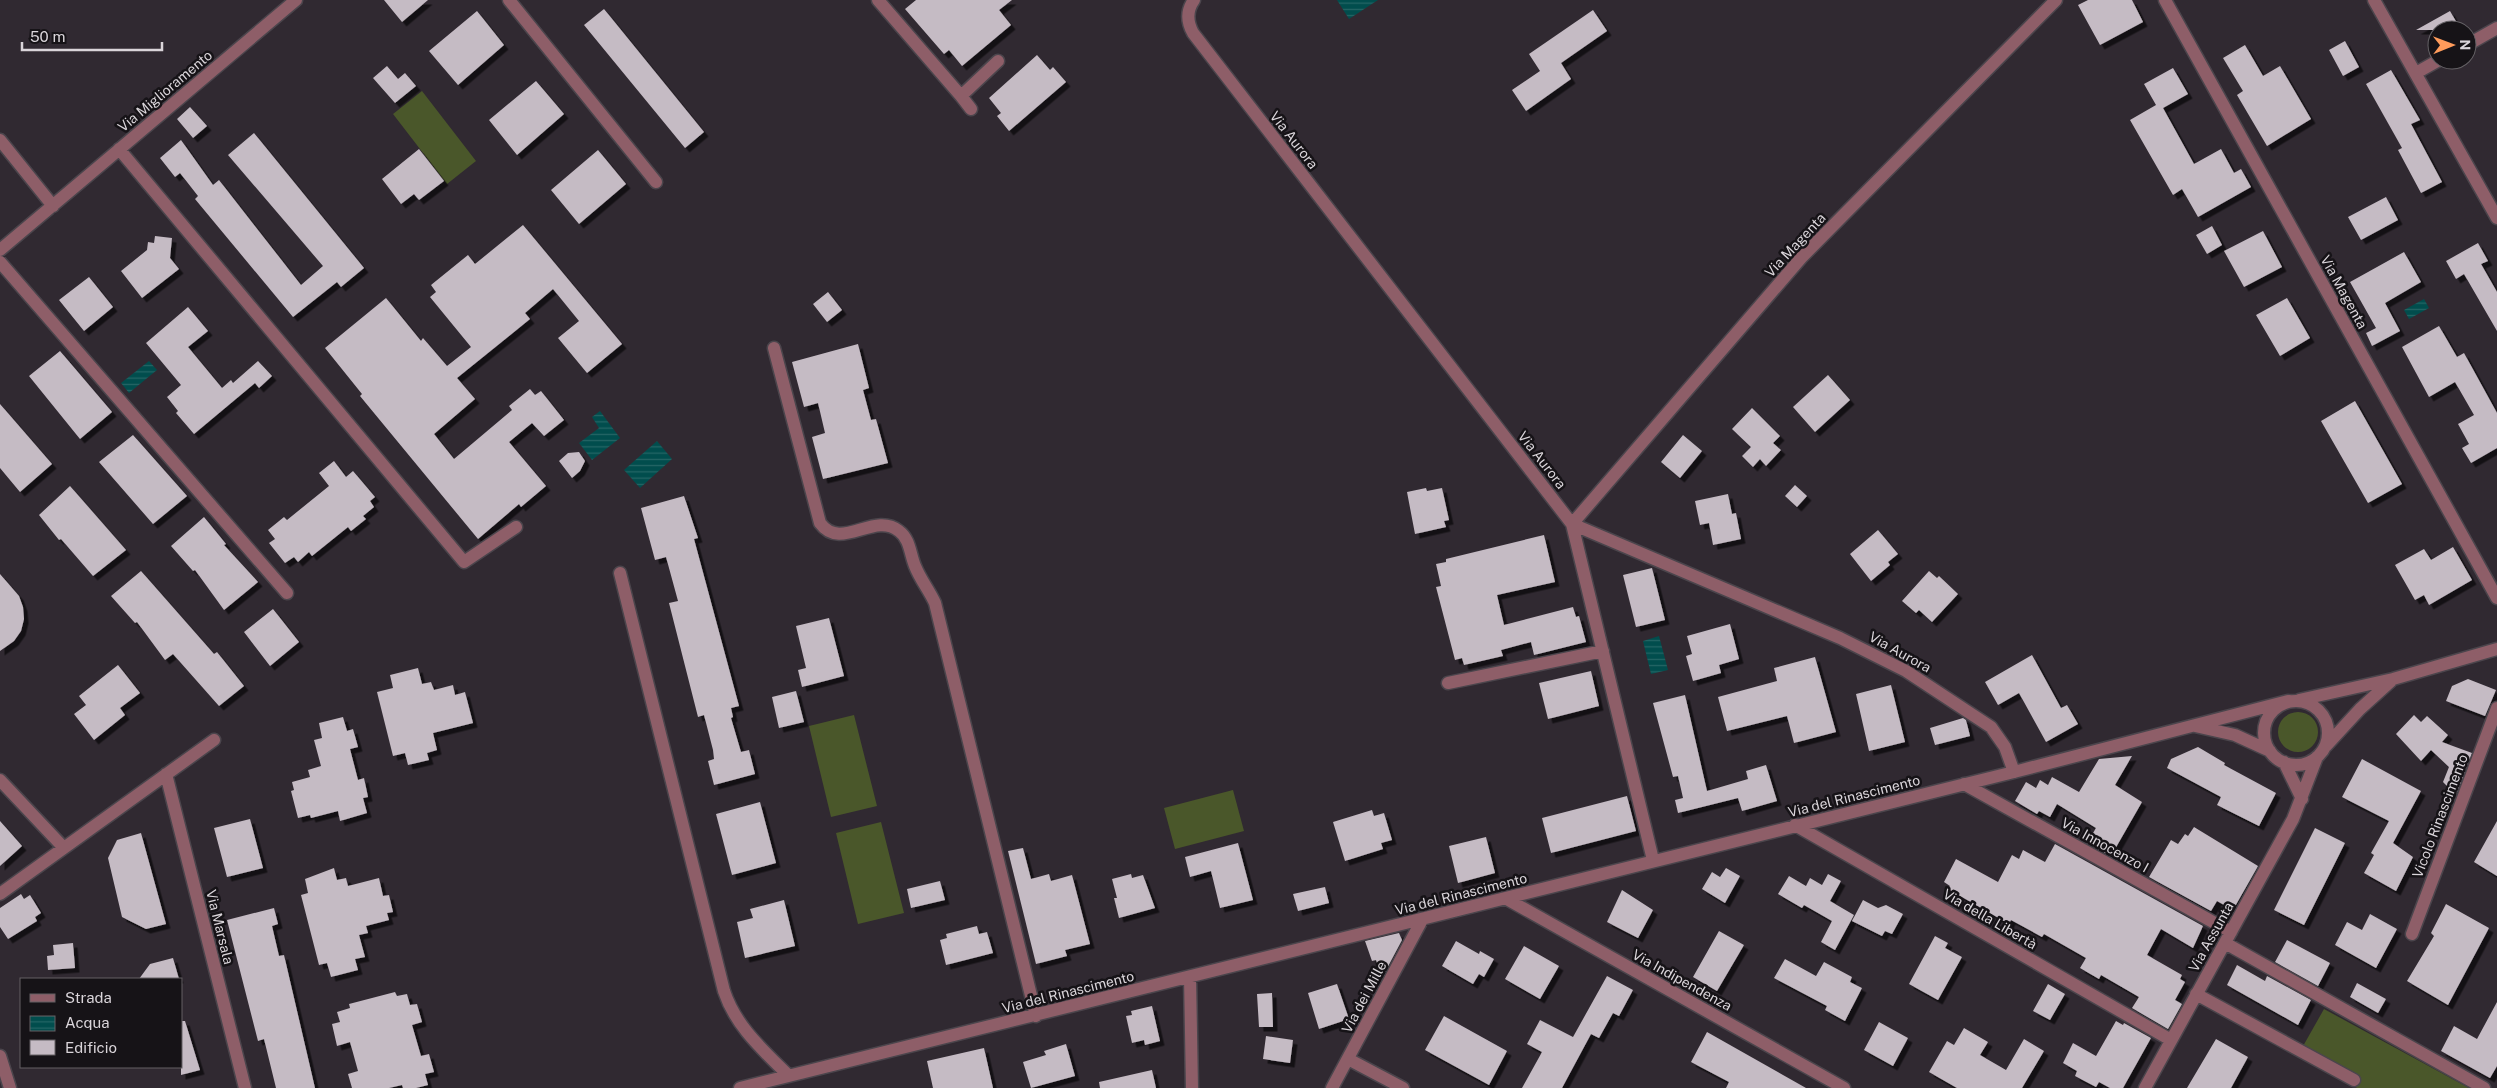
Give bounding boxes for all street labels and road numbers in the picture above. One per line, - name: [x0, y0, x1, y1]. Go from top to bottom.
- street label: Via Miglioramento: [115, 47, 215, 135]
- street label: Via Aurora: [1267, 108, 1321, 172]
- street label: Via Magenta: [1761, 210, 1829, 280]
- street label: Via Magenta: [2317, 253, 2371, 331]
- street label: Via Aurora: [1515, 428, 1569, 492]
- street label: Via Aurora: [1866, 628, 1934, 676]
- street label: Vicolo Rinascimento: [2409, 752, 2471, 880]
- street label: Via del Rinascimento: [1786, 772, 1922, 820]
- street label: Via Innocenzo I: [2058, 814, 2152, 876]
- street label: Via del Rinascimento: [1393, 870, 1529, 918]
- street label: Via della Libertà: [1940, 886, 2040, 952]
- street label: Via Marsala: [203, 888, 237, 966]
- street label: Via Assunta: [2185, 899, 2237, 975]
- street label: Via Indipendenza: [1629, 946, 1735, 1014]
- street label: Via dei Mille: [1338, 958, 1390, 1036]
- street label: Via del Rinascimento: [1000, 968, 1136, 1016]

